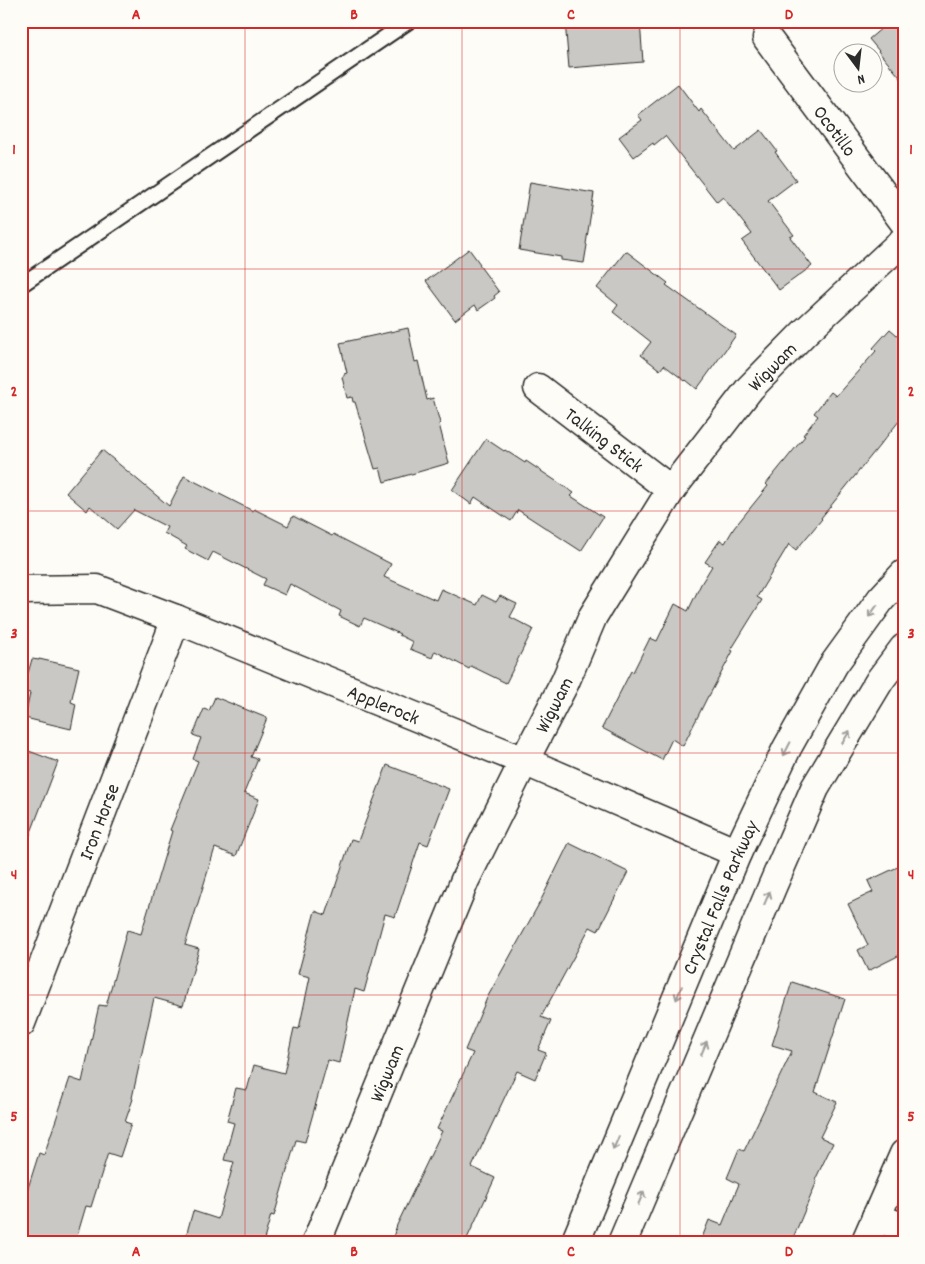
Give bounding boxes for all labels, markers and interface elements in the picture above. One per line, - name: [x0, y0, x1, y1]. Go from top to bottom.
- text: A: [132, 4, 141, 27]
- text: B: [350, 4, 358, 27]
- text: C: [567, 4, 575, 27]
- text: D: [785, 4, 794, 27]
- north arrow: [832, 42, 882, 92]
- text: N: [855, 68, 867, 89]
- street label: Ocotillo: [805, 100, 862, 164]
- text: 1: [12, 139, 16, 162]
- text: 1: [909, 139, 913, 162]
- street label: Wigwam: [743, 337, 805, 399]
- text: 2: [11, 381, 18, 404]
- text: 2: [908, 381, 915, 404]
- street label: Talking Stick: [557, 402, 648, 481]
- one-way arrow: [868, 604, 878, 618]
- text: 3: [10, 623, 18, 646]
- text: 3: [907, 623, 915, 646]
- street label: Wigwam: [530, 673, 582, 739]
- street label: Applerock: [342, 679, 423, 734]
- one-way arrow: [842, 730, 852, 744]
- one-way arrow: [782, 741, 791, 756]
- street label: Iron Horse: [74, 780, 129, 865]
- street label: Crystal Falls Parkway: [677, 816, 768, 980]
- text: 4: [11, 864, 17, 887]
- text: 4: [908, 864, 914, 887]
- one-way arrow: [763, 891, 772, 906]
- one-way arrow: [673, 985, 683, 1000]
- street label: Wigwam: [364, 1041, 413, 1107]
- one-way arrow: [700, 1041, 709, 1056]
- text: 5: [10, 1106, 18, 1129]
- text: 5: [907, 1106, 915, 1129]
- one-way arrow: [611, 1135, 621, 1150]
- one-way arrow: [637, 1191, 646, 1206]
- text: A: [132, 1241, 141, 1264]
- text: B: [350, 1241, 358, 1264]
- text: C: [567, 1241, 575, 1264]
- text: D: [785, 1241, 794, 1264]

